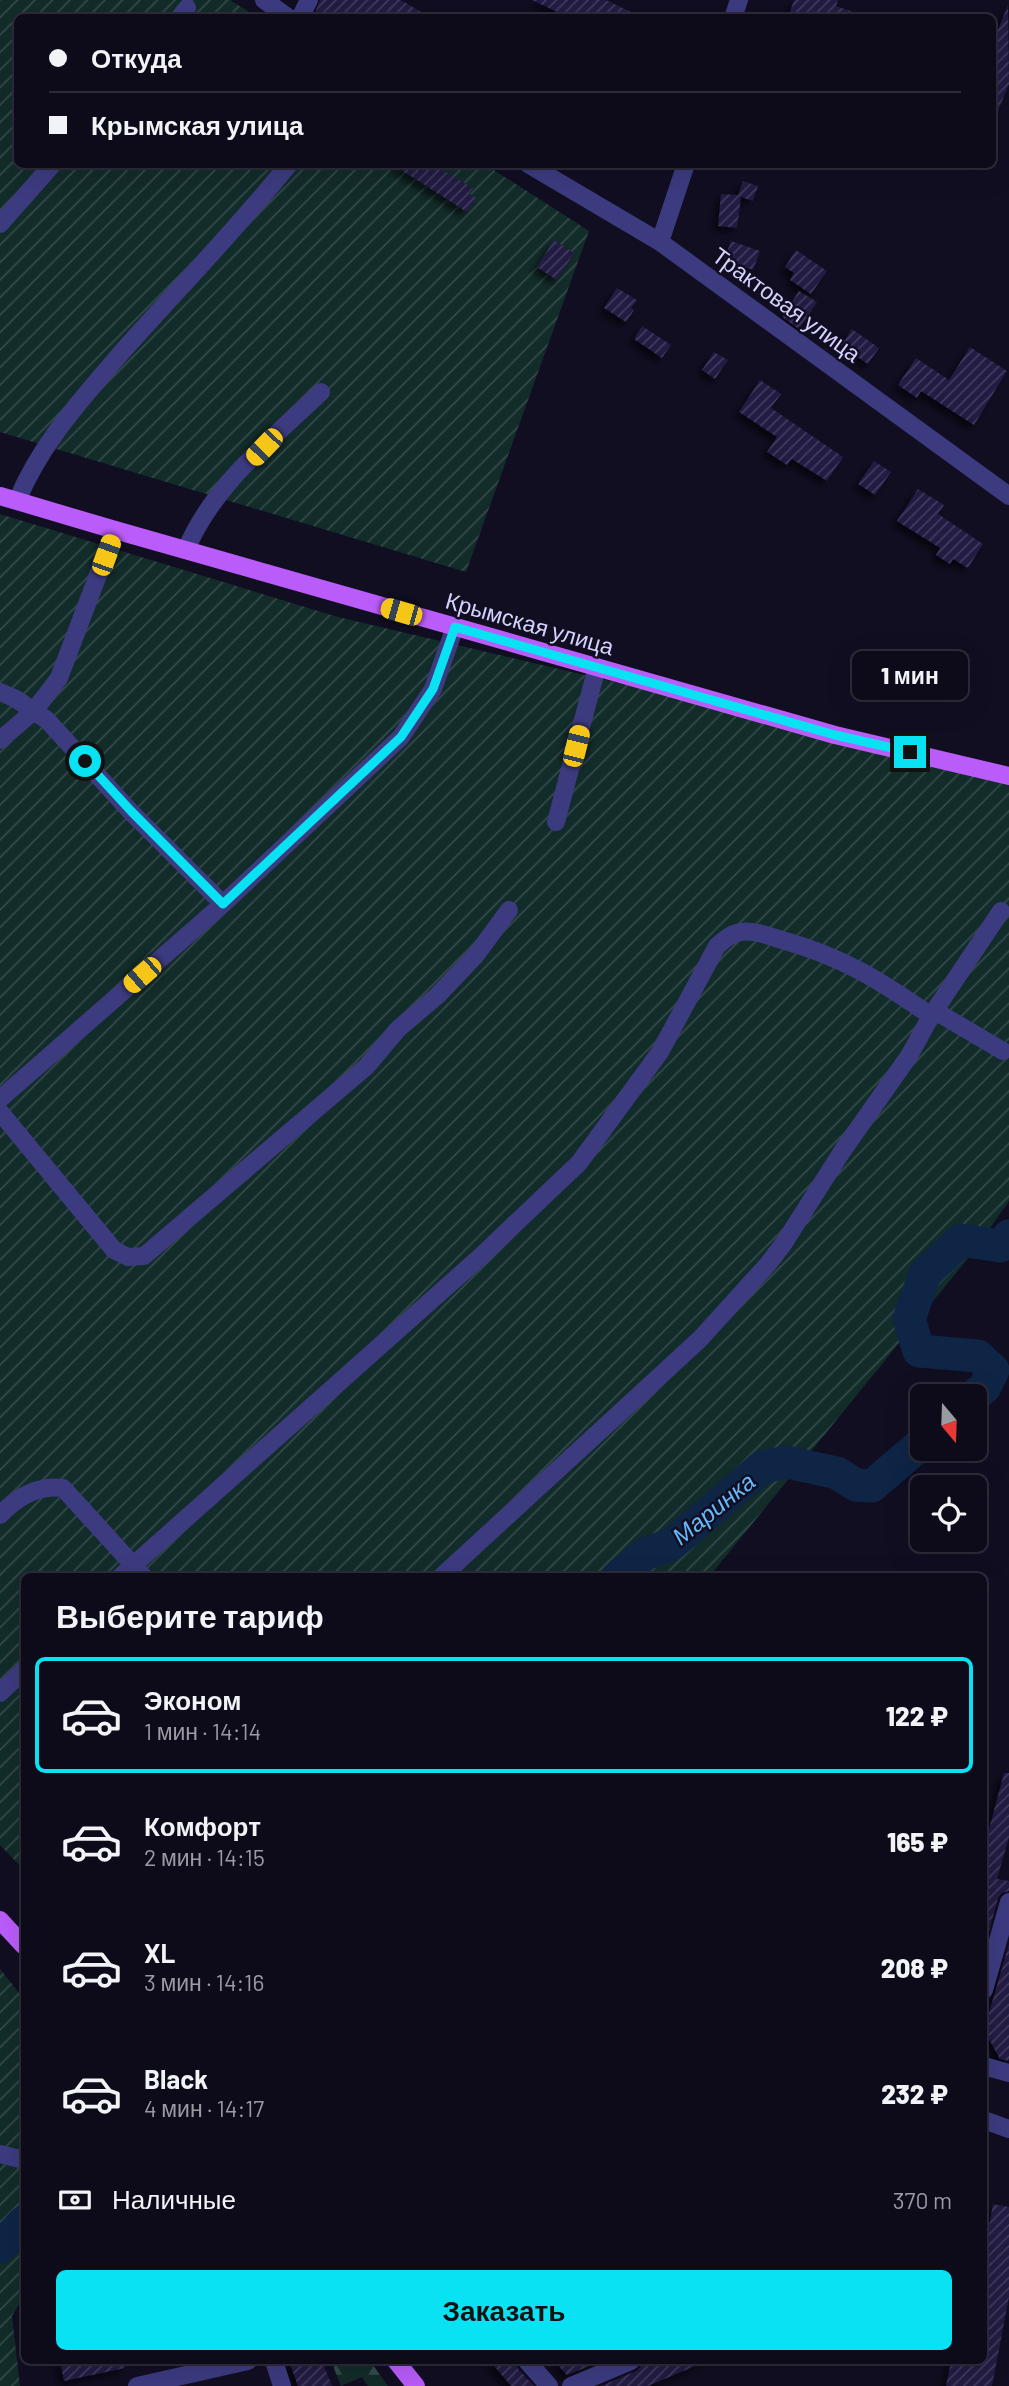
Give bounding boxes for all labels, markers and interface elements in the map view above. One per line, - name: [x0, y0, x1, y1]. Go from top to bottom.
- text: Откуда: [91, 42, 182, 73]
- text: Крымская улица: [91, 109, 304, 140]
- street label: Трактовая улица: [707, 241, 867, 367]
- car: [242, 425, 287, 469]
- car: [89, 532, 124, 578]
- street label: Крымская улица: [443, 586, 618, 660]
- car: [378, 596, 425, 628]
- callout: 1 мин: [852, 650, 968, 700]
- text: 1 мин: [881, 661, 939, 689]
- car: [561, 723, 592, 769]
- route end: [894, 736, 926, 768]
- route start: [69, 745, 101, 777]
- car: [120, 953, 165, 997]
- north arrow: [910, 1384, 987, 1461]
- map controls: [910, 1384, 987, 1552]
- water label: Маринка: [666, 1466, 760, 1550]
- button: locate: [910, 1475, 987, 1552]
- text: Выберите тариф: [56, 1596, 324, 1634]
- icon: car: [60, 1684, 123, 1747]
- text: Эконом: [144, 1684, 242, 1715]
- text: 122 ₽: [886, 1700, 948, 1731]
- text: 1 мин · 14:14: [144, 1717, 261, 1745]
- icon: car: [60, 1810, 123, 1873]
- text: Комфорт: [144, 1810, 261, 1841]
- text: 165 ₽: [887, 1826, 948, 1857]
- text: 2 мин · 14:15: [144, 1843, 265, 1871]
- icon: car: [60, 1936, 123, 1999]
- text: XL: [144, 1937, 175, 1968]
- text: 208 ₽: [881, 1952, 948, 1983]
- text: 3 мин · 14:16: [144, 1968, 264, 1996]
- icon: car: [60, 2062, 123, 2125]
- text: Black: [144, 2063, 208, 2094]
- text: 232 ₽: [881, 2078, 948, 2109]
- text: 4 мин · 14:17: [144, 2094, 264, 2122]
- icon: cash: [56, 2181, 94, 2219]
- text: Наличные: [112, 2183, 236, 2214]
- text: 370 m: [893, 2186, 952, 2214]
- button: Заказать: [56, 2270, 952, 2350]

